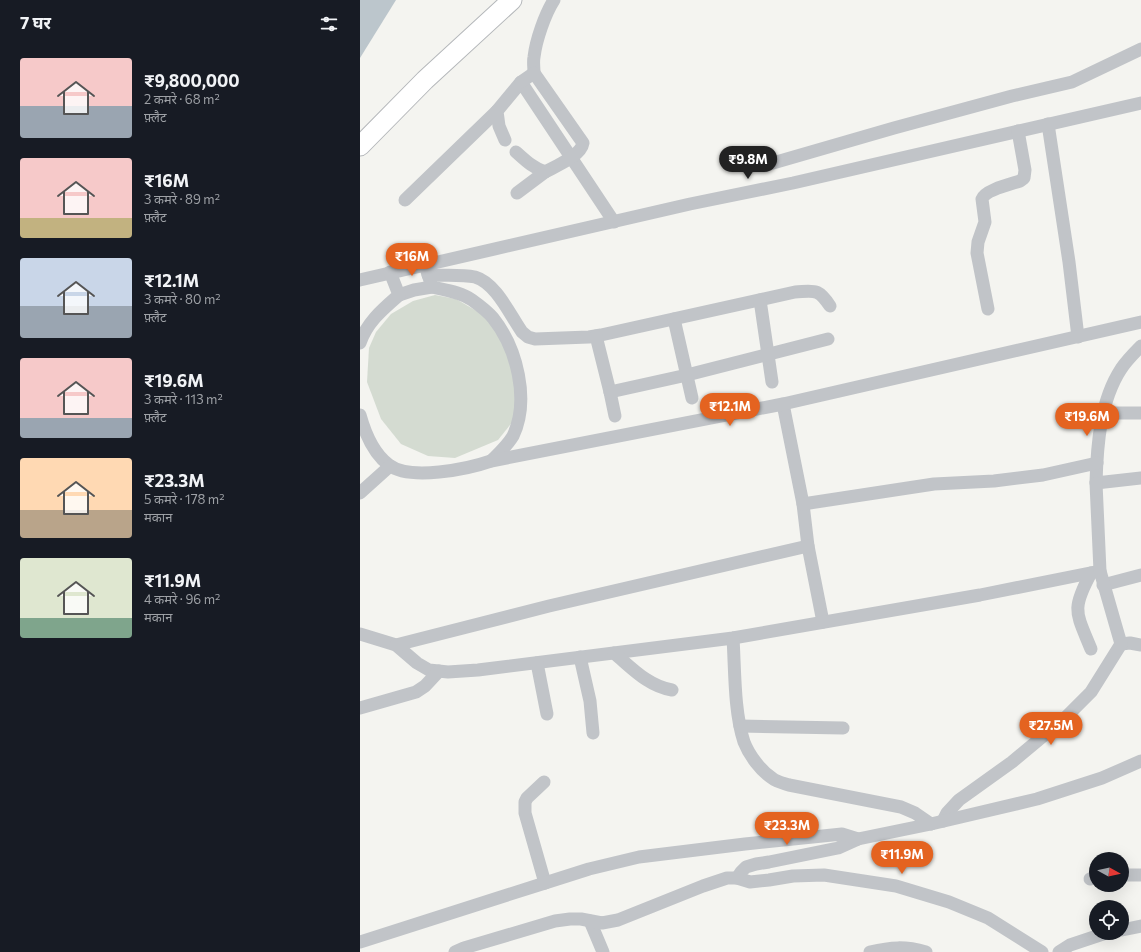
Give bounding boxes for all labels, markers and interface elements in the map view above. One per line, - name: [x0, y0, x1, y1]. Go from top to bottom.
- text: 7 घर: [20, 12, 51, 33]
- icon: filters: [318, 13, 340, 35]
- text: ₹9,800,000: [144, 70, 240, 91]
- icon: home: [52, 74, 100, 122]
- text: 2 कमरे · 68 m²: [144, 91, 220, 107]
- text: फ़्लैट: [144, 109, 167, 125]
- pin: ₹9.8M: [720, 146, 776, 180]
- text: ₹9.8M: [728, 151, 768, 167]
- text: ₹16M: [144, 170, 189, 191]
- icon: home: [52, 174, 100, 222]
- text: 3 कमरे · 89 m²: [144, 191, 220, 207]
- text: फ़्लैट: [144, 209, 167, 225]
- pin: ₹16M: [388, 243, 436, 277]
- text: ₹16M: [395, 248, 429, 264]
- text: ₹12.1M: [144, 270, 199, 291]
- icon: home: [52, 274, 100, 322]
- text: 3 कमरे · 80 m²: [144, 291, 220, 307]
- text: फ़्लैट: [144, 309, 167, 325]
- text: ₹19.6M: [144, 370, 204, 391]
- icon: home: [52, 374, 100, 422]
- text: 3 कमरे · 113 m²: [144, 391, 223, 407]
- pin: ₹12.1M: [697, 393, 763, 427]
- text: ₹12.1M: [709, 398, 751, 414]
- pin: ₹19.6M: [1054, 403, 1120, 437]
- text: ₹19.6M: [1064, 408, 1110, 424]
- text: फ़्लैट: [144, 409, 167, 425]
- text: ₹23.3M: [144, 470, 205, 491]
- icon: home: [52, 474, 100, 522]
- text: 5 कमरे · 178 m²: [144, 491, 224, 507]
- text: मकान: [144, 509, 172, 525]
- text: ₹11.9M: [144, 570, 201, 591]
- icon: home: [52, 574, 100, 622]
- text: 4 कमरे · 96 m²: [144, 591, 220, 607]
- text: मकान: [144, 609, 172, 625]
- pin: ₹27.5M: [1018, 712, 1084, 746]
- text: ₹27.5M: [1028, 717, 1074, 733]
- pin: ₹23.3M: [754, 812, 820, 846]
- text: ₹23.3M: [764, 817, 810, 833]
- pin: ₹11.9M: [869, 841, 935, 875]
- text: ₹11.9M: [880, 846, 924, 862]
- north arrow: [1089, 852, 1129, 892]
- map controls: [1089, 852, 1129, 940]
- button: locate: [1089, 900, 1129, 940]

